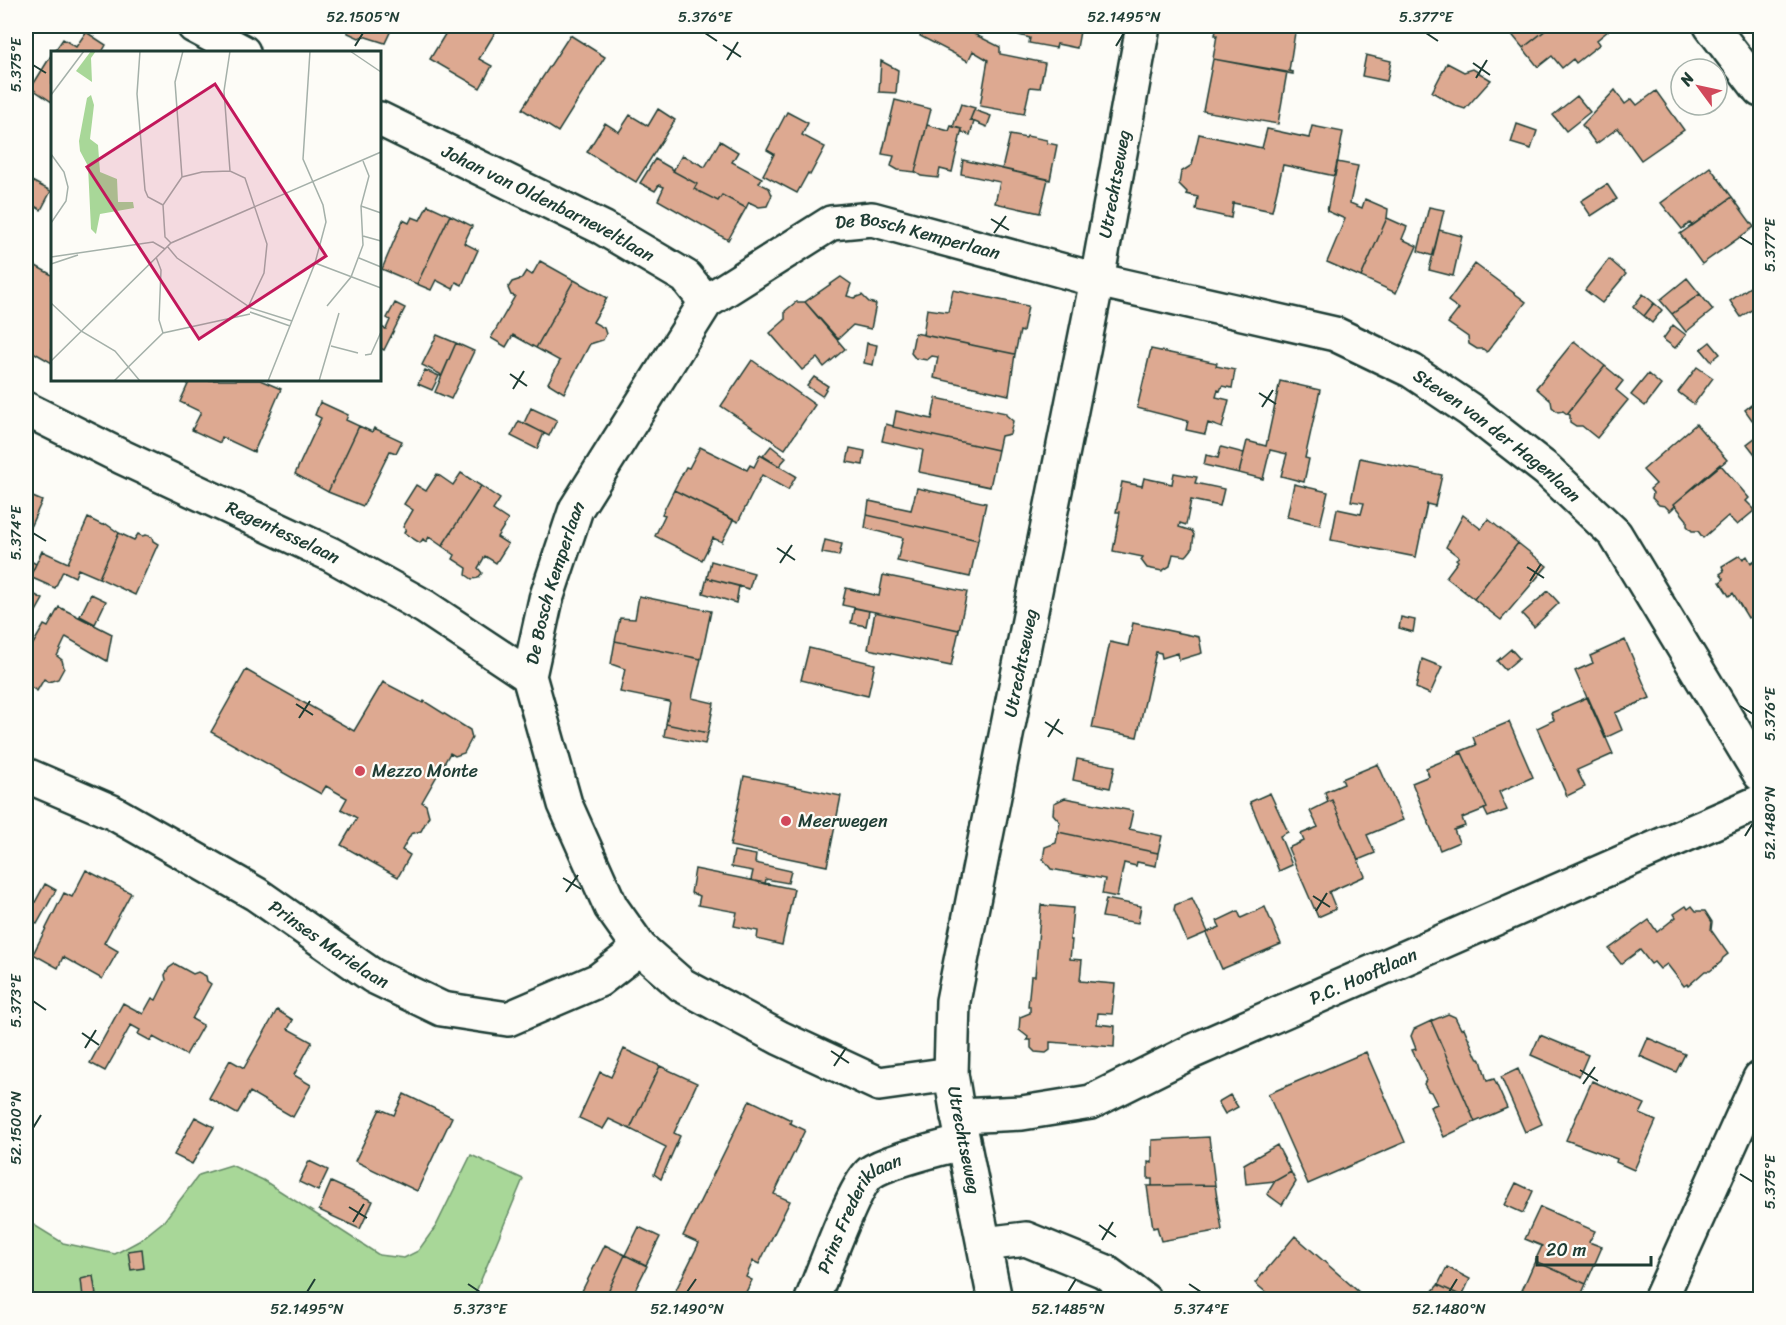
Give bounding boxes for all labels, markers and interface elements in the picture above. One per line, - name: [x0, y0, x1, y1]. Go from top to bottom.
- text: 52.1505°N: [326, 4, 400, 30]
- text: 5.376°E: [678, 4, 734, 30]
- text: 52.1495°N: [1087, 4, 1161, 30]
- text: 5.377°E: [1399, 4, 1455, 30]
- text: 5.375°E: [3, 36, 29, 92]
- inset map: [51, 51, 381, 381]
- north arrow: [1669, 57, 1729, 117]
- text: N: [1671, 66, 1703, 92]
- street label: Utrechtseweg: [1089, 127, 1140, 241]
- street label: Johan van Oldenbarneveltlaan: [435, 135, 661, 271]
- street label: De Bosch Kemperlaan: [834, 203, 1004, 269]
- text: 5.377°E: [1757, 216, 1783, 272]
- street label: Steven van der Hagenlaan: [1407, 360, 1589, 511]
- street label: Regentesselaan: [221, 492, 346, 573]
- street label: De Bosch Kemperlaan: [516, 494, 594, 668]
- text: 5.374°E: [3, 504, 29, 560]
- street label: Utrechtseweg: [994, 606, 1047, 720]
- text: 5.376°E: [1757, 685, 1783, 741]
- place label: Mezzo Monte: [372, 755, 478, 787]
- marker: Mezzo Monte: [353, 764, 367, 778]
- text: 52.1480°N: [1757, 786, 1783, 860]
- place label: Meerwegen: [798, 805, 888, 837]
- marker: Meerwegen: [779, 814, 793, 828]
- street label: Prinses Marielaan: [262, 891, 395, 998]
- street label: P.C. Hooftlaan: [1304, 938, 1423, 1014]
- text: 5.373°E: [3, 973, 29, 1028]
- street label: Utrechtseweg: [938, 1083, 990, 1197]
- text: 52.1500°N: [3, 1091, 29, 1165]
- street label: Prins Frederiklaan: [808, 1144, 906, 1278]
- text: 5.375°E: [1757, 1153, 1783, 1209]
- scale bar: [1537, 1229, 1651, 1267]
- text: 20 m: [1546, 1234, 1586, 1266]
- text: 52.1495°N: [270, 1296, 344, 1322]
- text: 5.373°E: [453, 1296, 508, 1322]
- text: 52.1490°N: [650, 1296, 724, 1322]
- text: 52.1485°N: [1031, 1296, 1105, 1322]
- text: 5.374°E: [1174, 1296, 1230, 1322]
- text: 52.1480°N: [1412, 1296, 1486, 1322]

